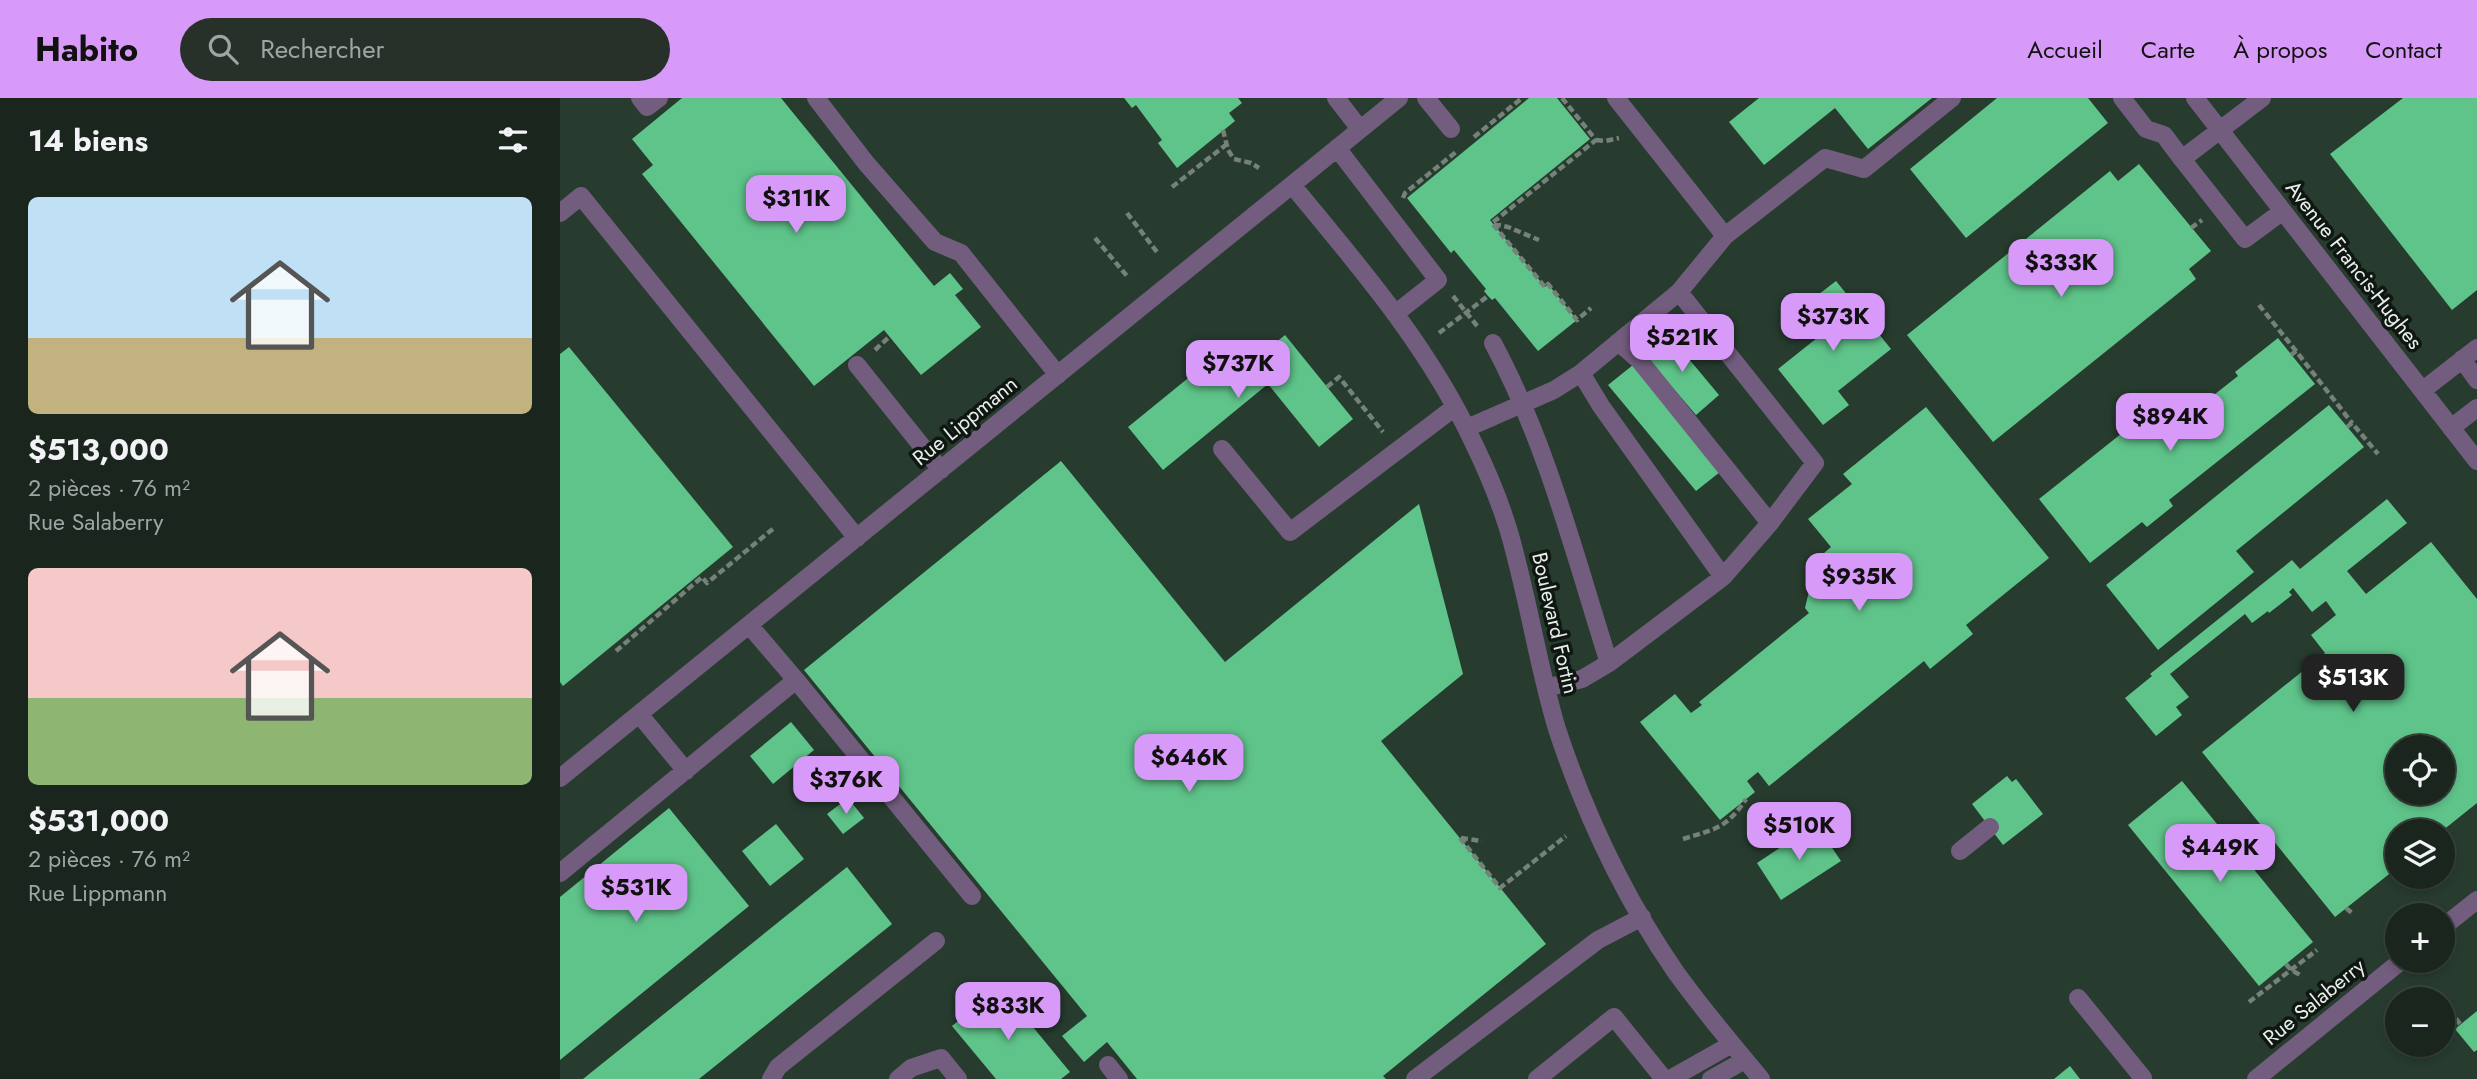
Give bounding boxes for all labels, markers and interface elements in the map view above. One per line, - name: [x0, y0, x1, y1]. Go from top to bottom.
- search box: [180, 18, 670, 81]
- text: Habito: [35, 26, 138, 73]
- icon: search: [204, 30, 242, 68]
- text: Rechercher: [260, 30, 385, 68]
- text: Accueil: [2027, 32, 2103, 67]
- text: Carte: [2141, 32, 2195, 67]
- text: À propos: [2233, 32, 2327, 67]
- text: Contact: [2365, 32, 2442, 67]
- text: 14 biens: [28, 119, 148, 162]
- icon: filters: [494, 121, 532, 159]
- street label: Avenue Francis-Hughes: [2279, 174, 2429, 356]
- pin: $311K: [747, 176, 845, 235]
- text: $311K: [762, 181, 830, 215]
- pin: $333K: [2012, 240, 2110, 299]
- icon: home: [217, 242, 343, 368]
- text: $333K: [2024, 245, 2098, 279]
- pin: $373K: [1784, 294, 1882, 353]
- text: $373K: [1797, 299, 1869, 333]
- pin: $521K: [1633, 314, 1731, 374]
- text: $521K: [1646, 320, 1718, 354]
- pin: $737K: [1189, 341, 1287, 400]
- text: $737K: [1202, 346, 1274, 380]
- street label: Rue Lippmann: [906, 369, 1024, 473]
- pin: $894K: [2121, 394, 2219, 453]
- text: $894K: [2132, 399, 2208, 433]
- text: $513,000: [28, 428, 169, 471]
- text: 2 pièces · 76 m²: [28, 471, 190, 505]
- text: Rue Salaberry: [28, 505, 163, 539]
- street label: Boulevard Fortin: [1524, 549, 1586, 697]
- pin: $935K: [1810, 554, 1908, 613]
- text: $935K: [1822, 559, 1896, 593]
- icon: home: [217, 613, 343, 739]
- pin: $513K: [2304, 654, 2402, 714]
- text: $513K: [2317, 660, 2389, 694]
- pin: $646K: [1140, 734, 1238, 794]
- map controls: [2385, 735, 2455, 1057]
- button: locate: [2385, 735, 2455, 805]
- text: $646K: [1150, 740, 1228, 774]
- pin: $376K: [797, 756, 895, 816]
- text: $376K: [809, 762, 883, 796]
- text: $531,000: [28, 799, 169, 842]
- pin: $510K: [1750, 802, 1848, 862]
- text: $510K: [1763, 808, 1835, 842]
- button: layers: [2385, 819, 2455, 889]
- pin: $449K: [2171, 824, 2269, 884]
- text: $449K: [2181, 830, 2259, 864]
- text: 2 pièces · 76 m²: [28, 842, 190, 876]
- pin: $531K: [587, 864, 685, 924]
- text: $531K: [600, 870, 672, 904]
- text: Rue Lippmann: [28, 876, 167, 910]
- button: +: [2385, 903, 2455, 973]
- street label: Rue Salaberry: [2257, 951, 2372, 1053]
- pin: $833K: [959, 982, 1057, 1042]
- button: −: [2385, 987, 2455, 1057]
- text: $833K: [971, 988, 1045, 1022]

